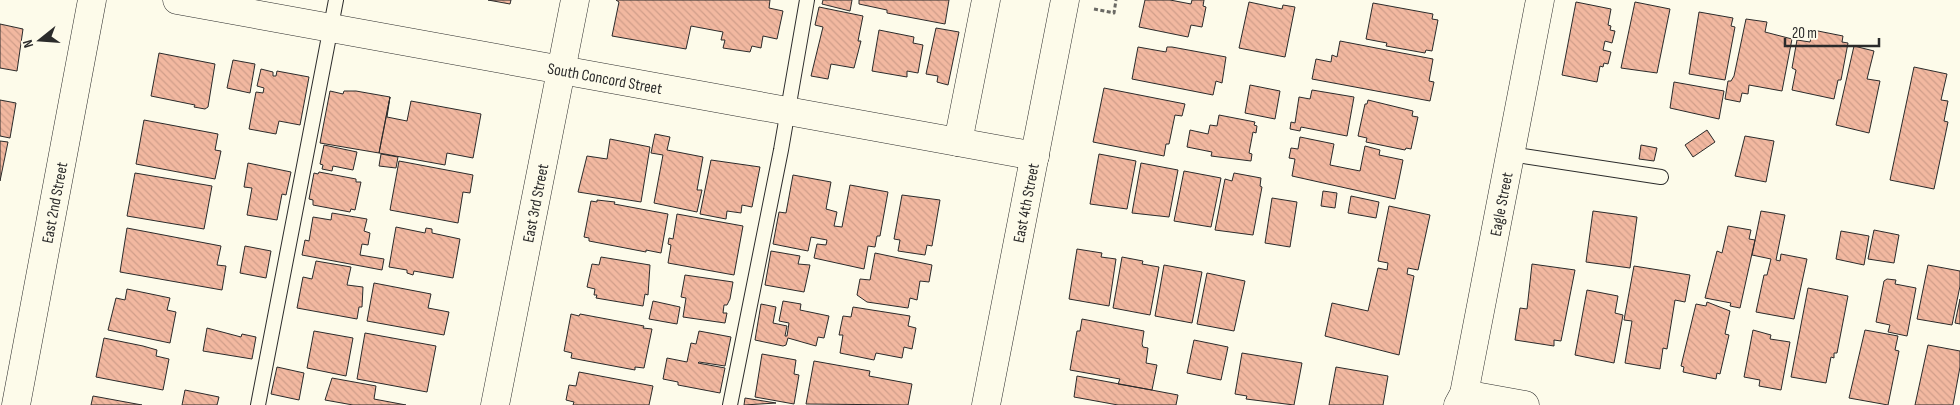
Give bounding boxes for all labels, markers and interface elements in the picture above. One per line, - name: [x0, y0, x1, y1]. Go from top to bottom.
- north arrow: [15, 15, 65, 65]
- scale bar: [1785, 15, 1879, 47]
- text: 20 m: [1792, 24, 1817, 43]
- text: N: [19, 38, 37, 50]
- street label: South Concord Street: [546, 60, 664, 99]
- street label: East 2nd Street: [39, 161, 72, 245]
- street label: East 3rd Street: [519, 162, 553, 244]
- street label: East 4th Street: [1010, 162, 1044, 244]
- street label: Eagle Street: [1487, 171, 1518, 238]

